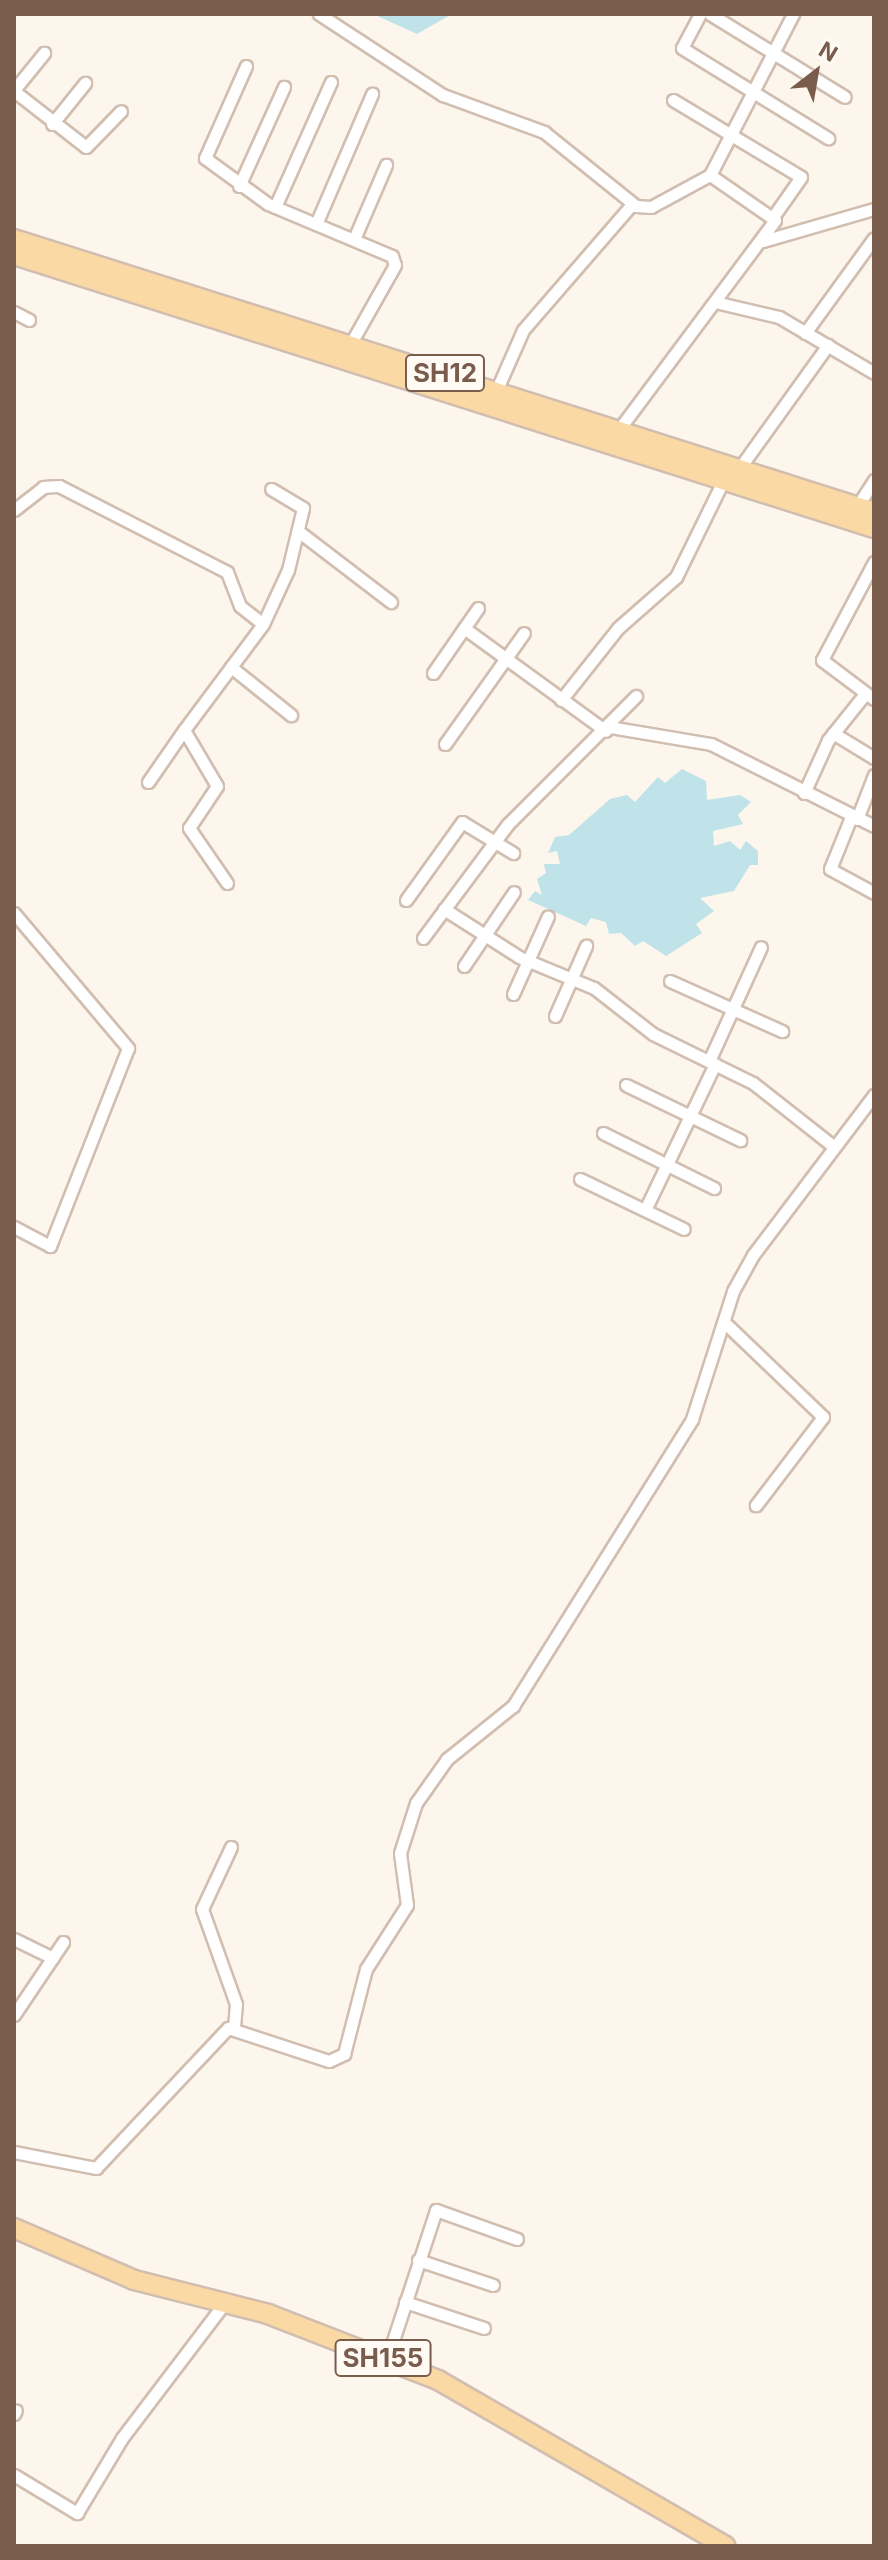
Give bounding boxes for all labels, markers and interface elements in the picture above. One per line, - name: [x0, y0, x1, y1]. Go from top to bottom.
- north arrow: [776, 32, 856, 112]
- text: N: [814, 36, 842, 67]
- road number: SH12: [403, 351, 487, 395]
- road number: SH155: [333, 2336, 433, 2380]

